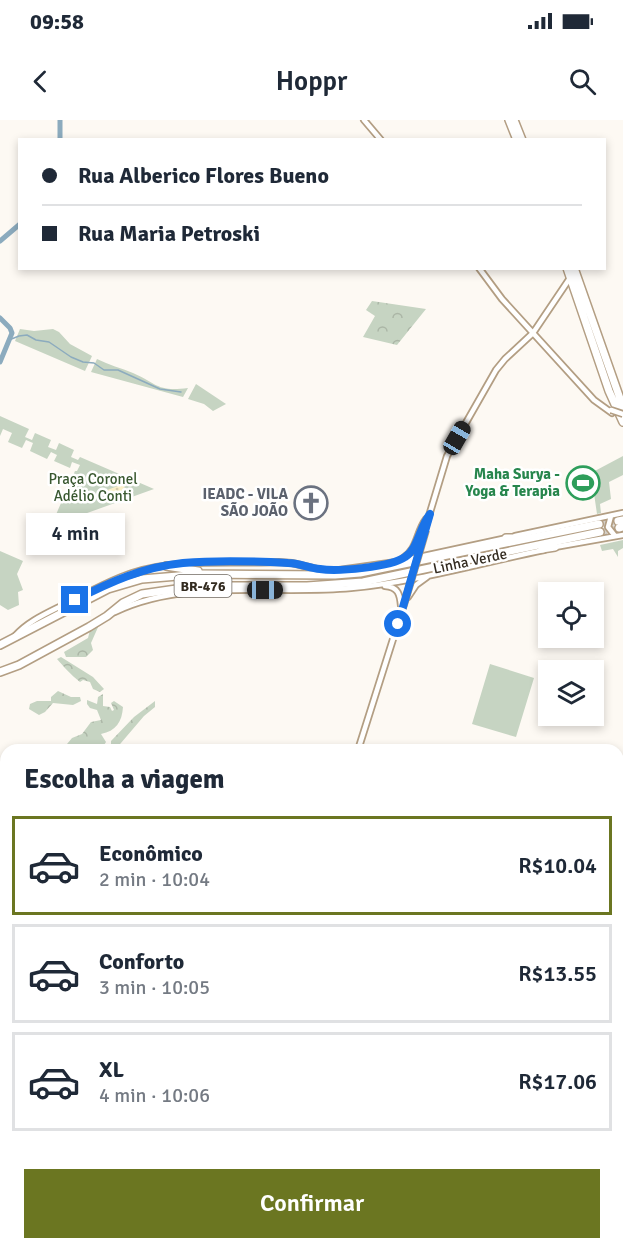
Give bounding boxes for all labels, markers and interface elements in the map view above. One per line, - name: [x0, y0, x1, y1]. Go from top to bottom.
- text: 09:58: [30, 8, 84, 35]
- icon: back: [24, 65, 57, 98]
- text: Hoppr: [276, 65, 347, 98]
- icon: search: [566, 65, 599, 98]
- text: Rua Alberico Flores Bueno: [78, 162, 329, 189]
- text: Rua Maria Petroski: [78, 220, 260, 247]
- car: [440, 418, 474, 458]
- place label: Maha Surya - Yoga & Terapia: [464, 465, 560, 500]
- sports icon: Maha Surya - Yoga & Terapia: [565, 465, 601, 501]
- park label: Praça Coronel Adélio Conti: [48, 470, 138, 505]
- place label: IEADC - VILA SÃO JOÃO: [202, 485, 288, 520]
- church icon: IEADC - VILA SÃO JOÃO: [293, 485, 329, 521]
- callout: 4 min: [26, 513, 124, 555]
- text: 4 min: [52, 521, 99, 546]
- street label: Linha Verde: [431, 544, 509, 578]
- road number: BR-476: [174, 575, 232, 597]
- car: [247, 581, 283, 599]
- map controls: [538, 582, 604, 726]
- button: locate: [538, 582, 604, 648]
- route end: [61, 586, 88, 613]
- route start: [384, 610, 411, 637]
- button: layers: [538, 660, 604, 726]
- text: Escolha a viagem: [24, 763, 225, 796]
- icon: car: [27, 839, 81, 893]
- text: Econômico: [99, 840, 203, 867]
- text: R$10.04: [518, 852, 597, 879]
- text: 2 min · 10:04: [99, 867, 210, 892]
- icon: car: [27, 947, 81, 1001]
- text: Conforto: [99, 948, 184, 975]
- text: R$13.55: [518, 960, 597, 987]
- text: 3 min · 10:05: [99, 975, 210, 1000]
- icon: car: [27, 1055, 81, 1109]
- text: XL: [99, 1056, 124, 1083]
- text: R$17.06: [518, 1068, 597, 1095]
- text: 4 min · 10:06: [99, 1083, 210, 1108]
- button: Confirmar: [24, 1169, 600, 1238]

